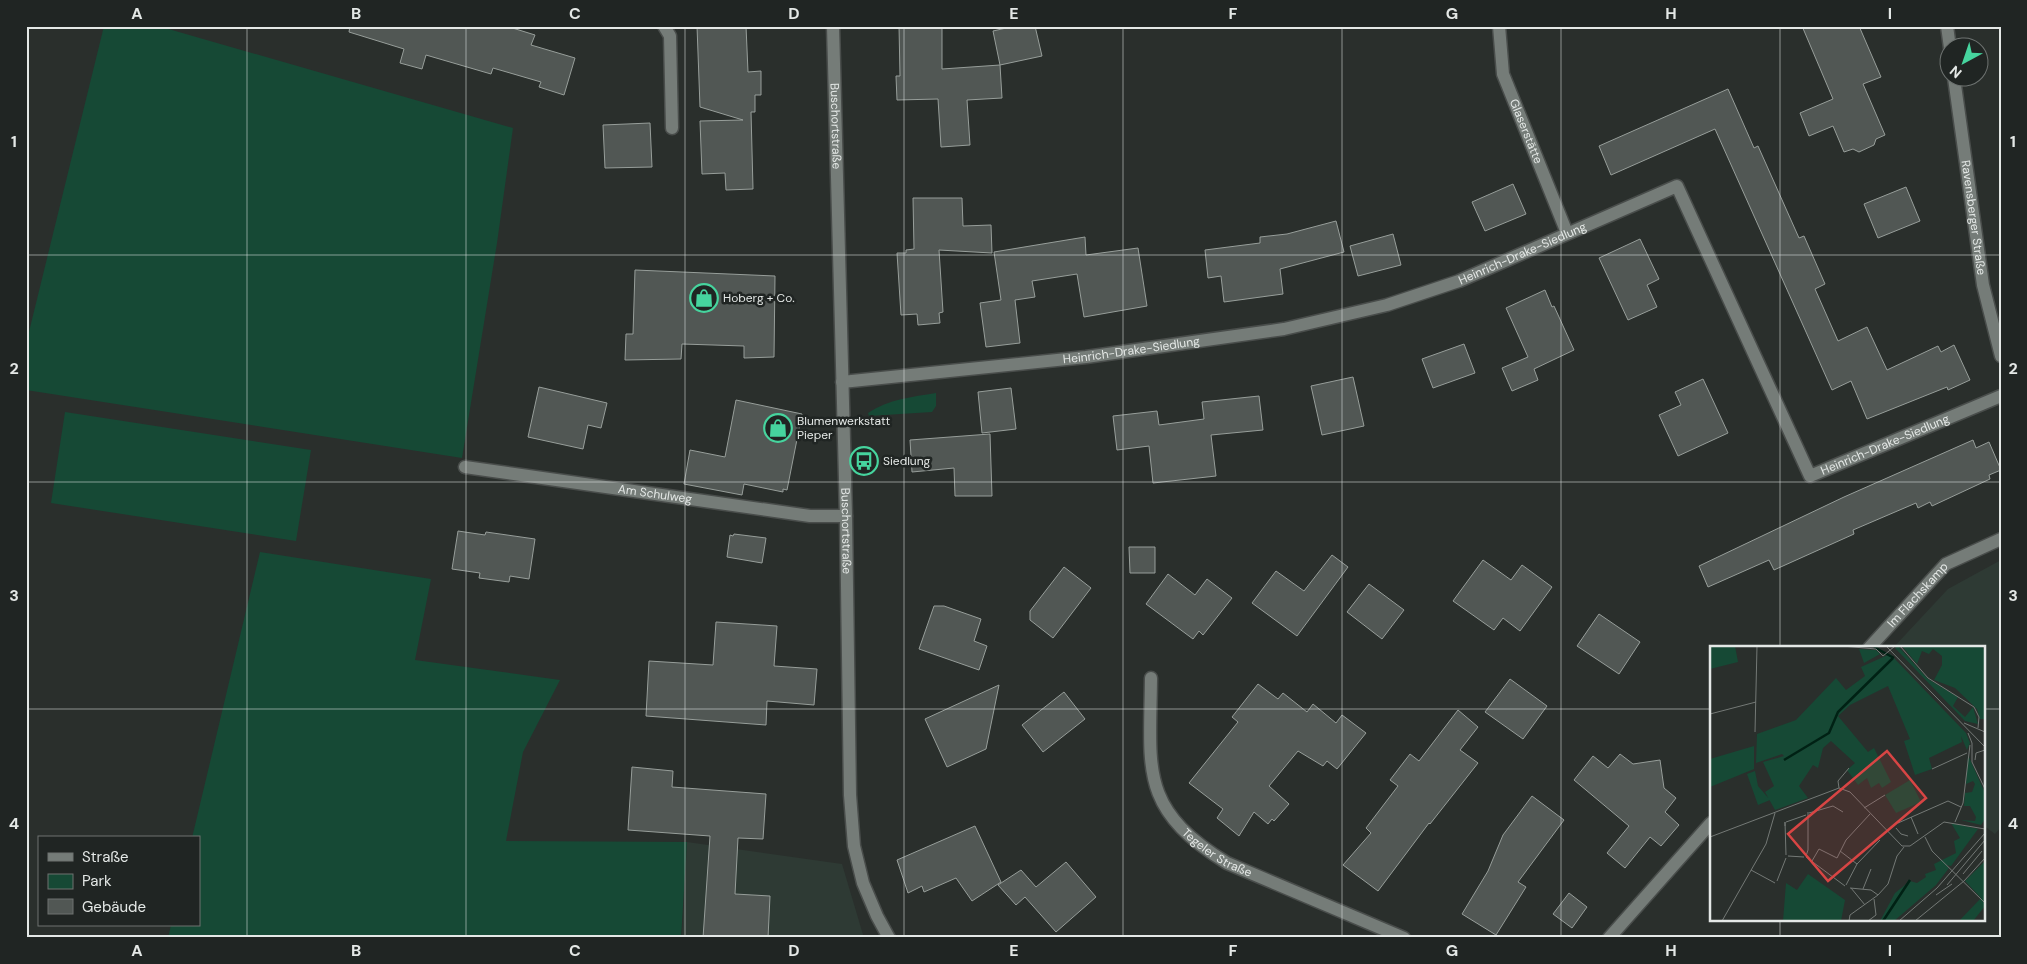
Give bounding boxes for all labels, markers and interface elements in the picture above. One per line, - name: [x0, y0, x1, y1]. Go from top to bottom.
- text: A: [131, 3, 143, 24]
- text: B: [351, 3, 361, 24]
- text: C: [569, 3, 581, 24]
- text: D: [788, 3, 800, 24]
- text: E: [1009, 3, 1019, 24]
- text: F: [1229, 3, 1238, 24]
- text: G: [1446, 3, 1458, 24]
- text: H: [1665, 3, 1677, 24]
- text: I: [1888, 3, 1892, 24]
- north arrow: [1940, 38, 1990, 88]
- text: N: [1946, 62, 1965, 82]
- street label: Buschortstraße: [827, 83, 845, 169]
- street label: Glaserstätte: [1506, 97, 1546, 166]
- text: 1: [11, 131, 17, 152]
- text: 1: [2010, 131, 2016, 152]
- street label: Ravensberger Straße: [1958, 159, 1990, 276]
- street label: Heinrich-Drake-Siedlung: [1456, 218, 1589, 288]
- shop icon: Hoberg + Co.: [689, 283, 719, 313]
- place label: Hoberg + Co.: [723, 290, 795, 306]
- street label: Heinrich-Drake-Siedlung: [1062, 333, 1201, 367]
- text: 2: [9, 358, 19, 379]
- text: 2: [2008, 358, 2018, 379]
- street label: Heinrich-Drake-Siedlung: [1818, 410, 1952, 479]
- shop icon: Blumenwerkstatt Pieper: [763, 413, 793, 443]
- place label: Blumenwerkstatt Pieper: [797, 413, 891, 443]
- bus stop icon: Siedlung: [849, 446, 879, 476]
- place label: Siedlung: [883, 453, 931, 469]
- street label: Am Schulweg: [617, 481, 693, 507]
- street label: Buschortstraße: [837, 487, 855, 574]
- street label: Im Flachskamp: [1884, 559, 1952, 631]
- text: 3: [9, 585, 19, 606]
- text: 3: [2008, 585, 2018, 606]
- inset map: [1710, 646, 1984, 922]
- text: 4: [9, 813, 19, 834]
- text: 4: [2008, 813, 2018, 834]
- street label: Tegeler Straße: [1179, 825, 1255, 881]
- legend: [38, 836, 200, 926]
- text: Straße: [82, 847, 129, 867]
- text: Park: [82, 871, 112, 891]
- text: Gebäude: [82, 897, 146, 917]
- text: A: [131, 940, 143, 961]
- text: B: [351, 940, 361, 961]
- text: C: [569, 940, 581, 961]
- text: D: [788, 940, 800, 961]
- text: E: [1009, 940, 1019, 961]
- text: F: [1229, 940, 1238, 961]
- text: G: [1446, 940, 1458, 961]
- text: H: [1665, 940, 1677, 961]
- text: I: [1888, 940, 1892, 961]

